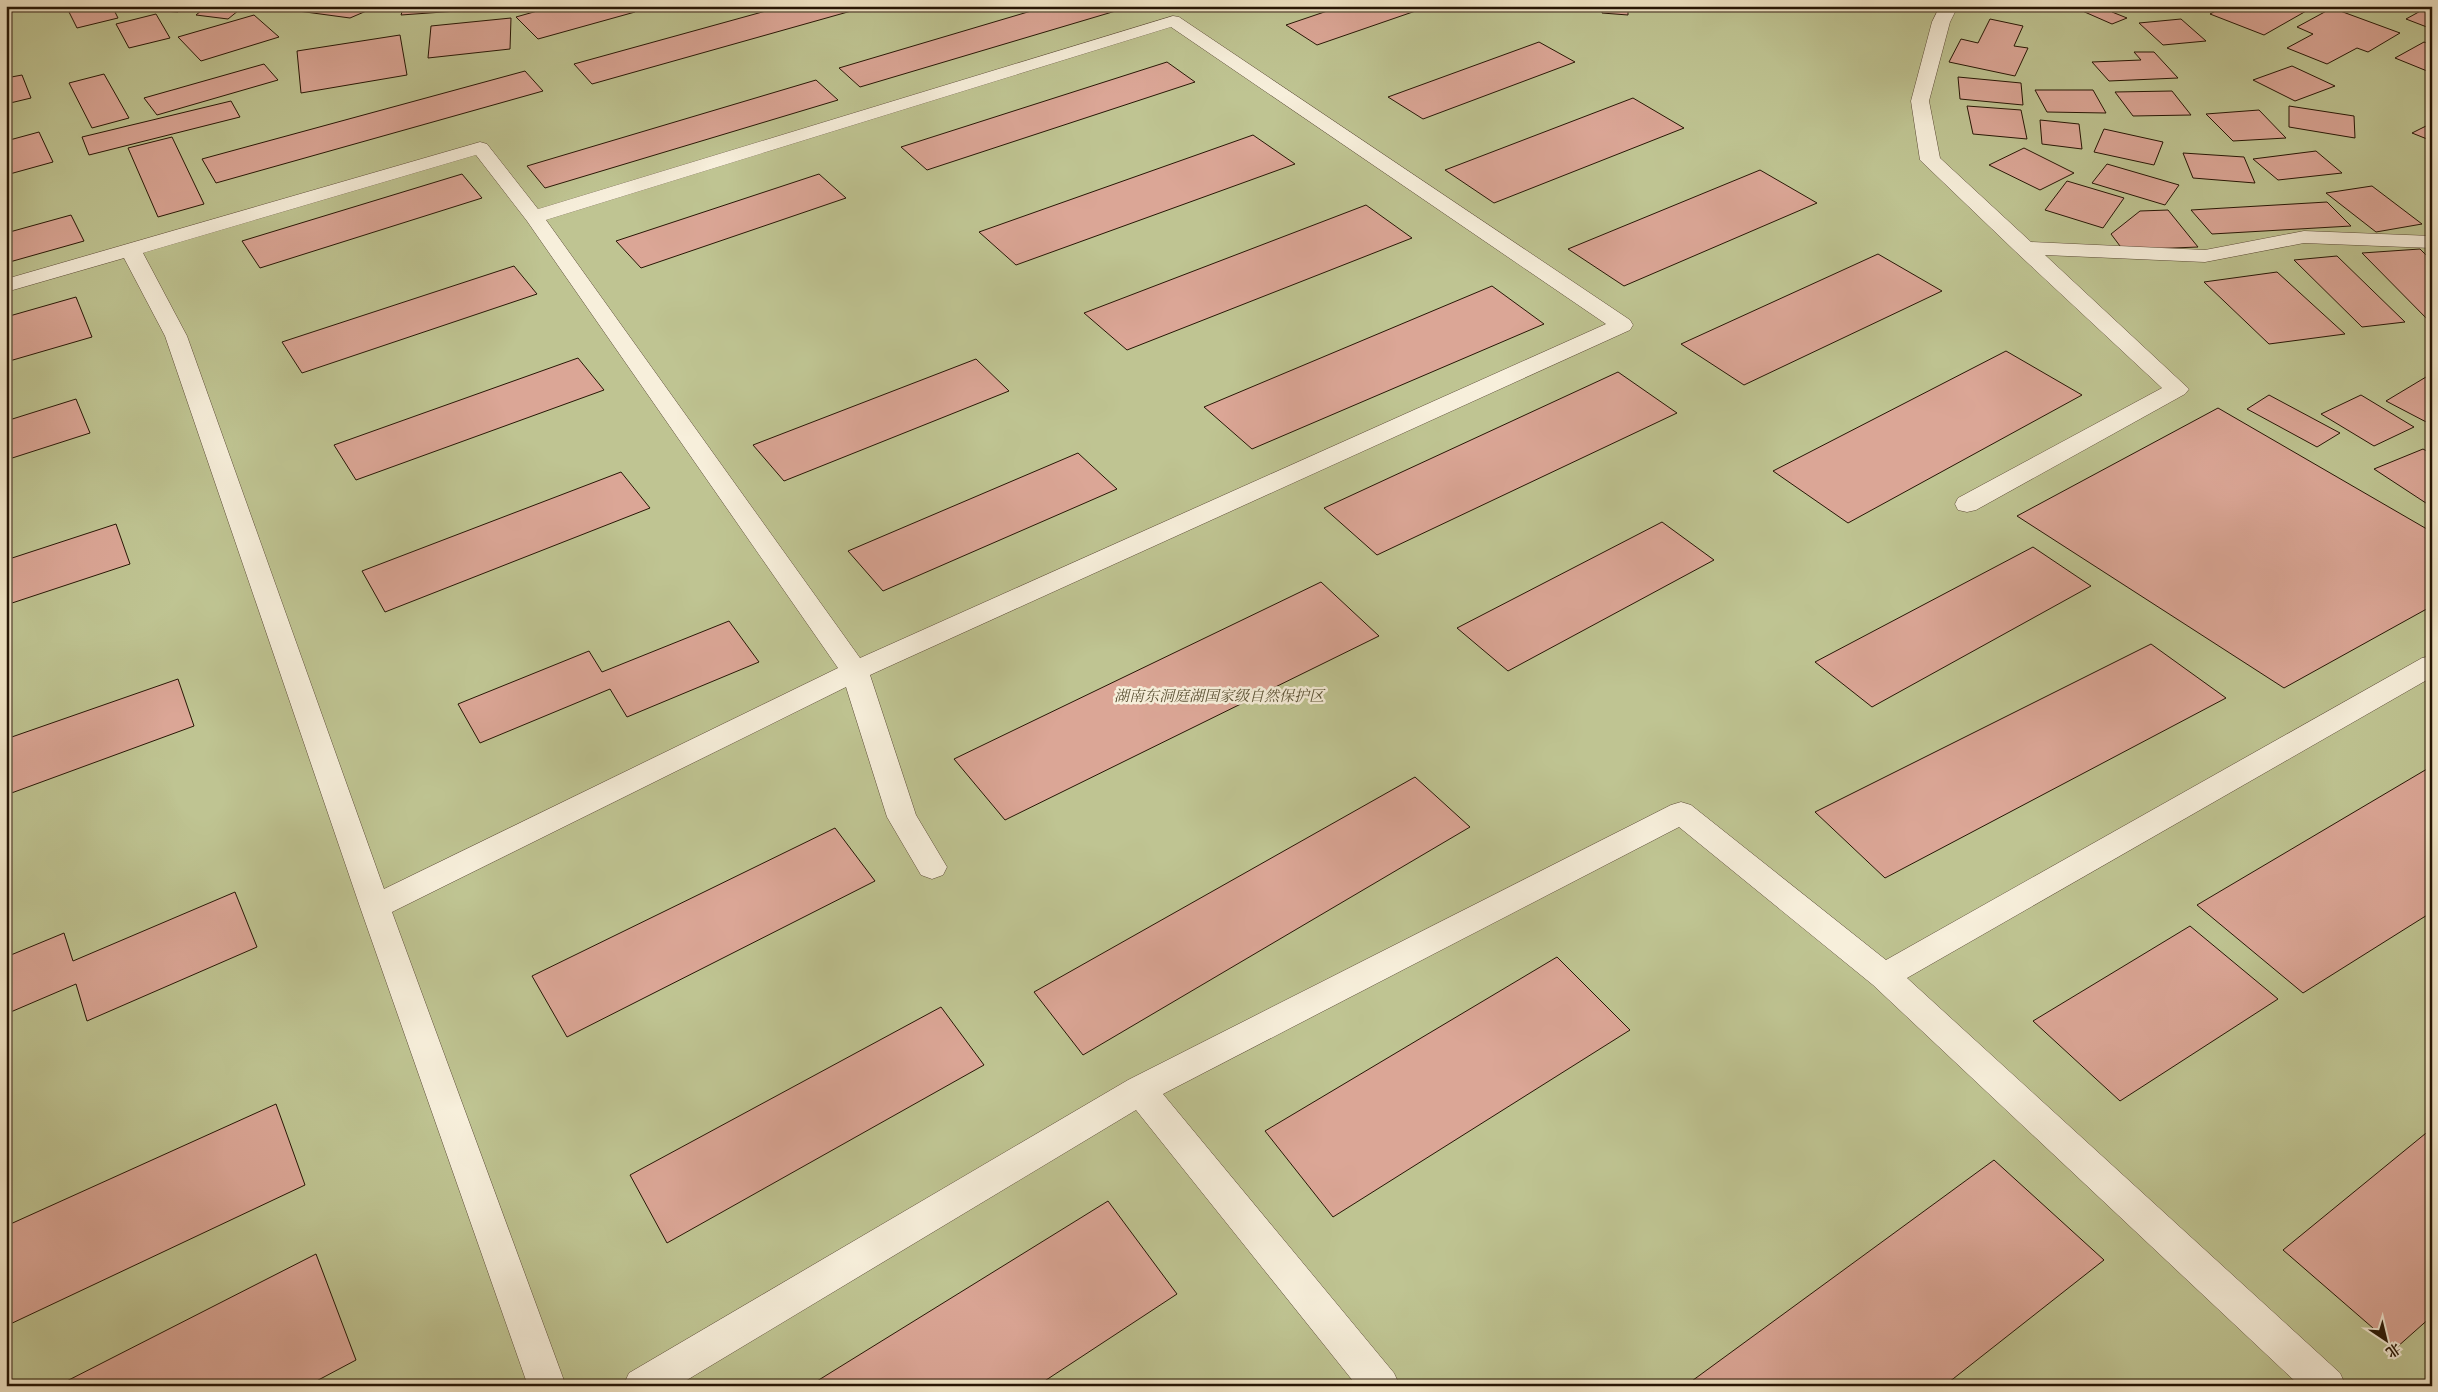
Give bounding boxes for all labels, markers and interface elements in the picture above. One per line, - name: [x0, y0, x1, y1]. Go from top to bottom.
- park label: 湖南东洞庭湖国家级自然保护区: [1114, 686, 1326, 706]
- north arrow: [2360, 1314, 2410, 1364]
- text: 北: [2382, 1338, 2404, 1362]

